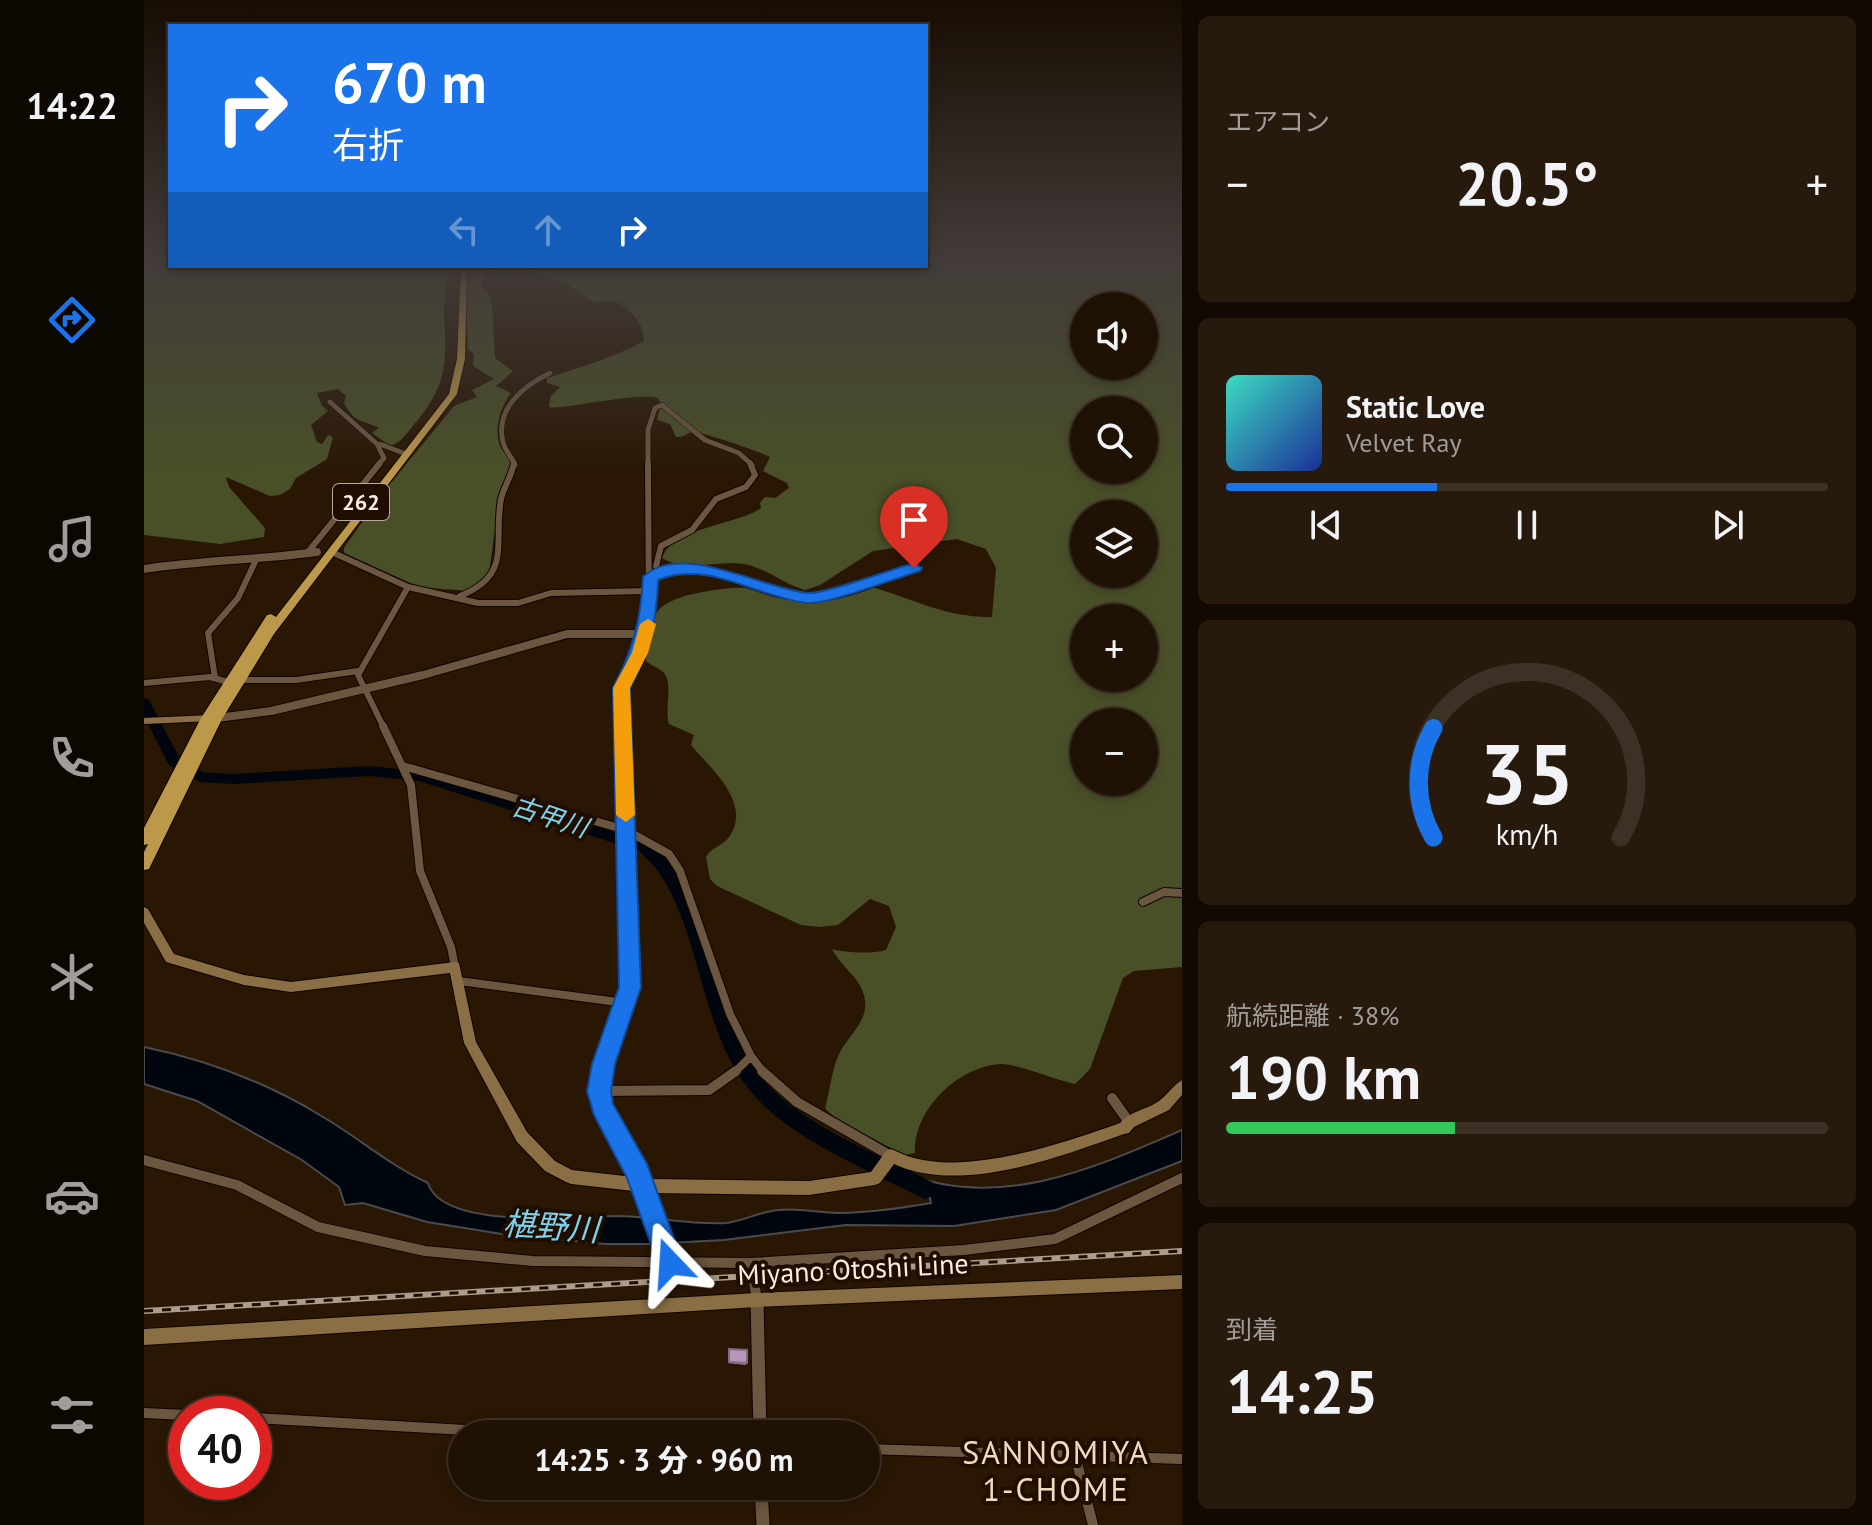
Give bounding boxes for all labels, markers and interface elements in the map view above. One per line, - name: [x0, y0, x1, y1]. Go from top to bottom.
- text: 670 m: [332, 46, 487, 118]
- icon: right: [200, 56, 304, 160]
- text: 14:22: [26, 82, 118, 129]
- text: エアコン: [1226, 105, 1330, 138]
- text: 右折: [332, 121, 404, 168]
- text: 20.5°: [1455, 144, 1599, 222]
- text: −: [1226, 155, 1248, 212]
- text: +: [1806, 155, 1828, 212]
- icon: left: [442, 208, 486, 252]
- icon: ahead: [526, 208, 570, 252]
- icon: right: [610, 208, 654, 252]
- icon: directions: [44, 292, 100, 348]
- map controls: [1070, 292, 1158, 796]
- button: sound: [1070, 292, 1158, 380]
- text: Static Love: [1346, 387, 1485, 426]
- button: search: [1070, 396, 1158, 484]
- text: Velvet Ray: [1346, 426, 1462, 459]
- road number: 262: [333, 484, 389, 520]
- pin: [880, 486, 948, 568]
- icon: arrive: [892, 498, 936, 542]
- button: layers: [1070, 500, 1158, 588]
- icon: previous: [1304, 503, 1348, 547]
- icon: pause: [1505, 503, 1549, 547]
- icon: next: [1706, 503, 1750, 547]
- icon: music: [44, 511, 100, 567]
- button: +: [1070, 604, 1158, 692]
- button: −: [1070, 708, 1158, 796]
- text: 35: [1480, 719, 1574, 827]
- icon: phone: [44, 730, 100, 786]
- water label: 古甲川: [508, 789, 595, 845]
- text: km/h: [1496, 817, 1558, 854]
- icon: climate: [44, 949, 100, 1005]
- text: 航続距離 · 38%: [1226, 999, 1399, 1032]
- text: 190 km: [1226, 1038, 1421, 1116]
- icon: car: [44, 1168, 100, 1224]
- water label: 椹野川: [502, 1202, 603, 1251]
- position arrow: [628, 1221, 712, 1305]
- street label: Miyano Otoshi Line: [736, 1244, 969, 1293]
- text: 到着: [1226, 1313, 1278, 1346]
- text: 14:25: [1226, 1352, 1378, 1430]
- icon: filters: [44, 1387, 100, 1443]
- speed limit sign: 40: [168, 1396, 272, 1500]
- district label: SANNOMIYA 1-CHOME: [962, 1431, 1150, 1510]
- text: 14:25 · 3 分 · 960 m: [534, 1440, 794, 1479]

